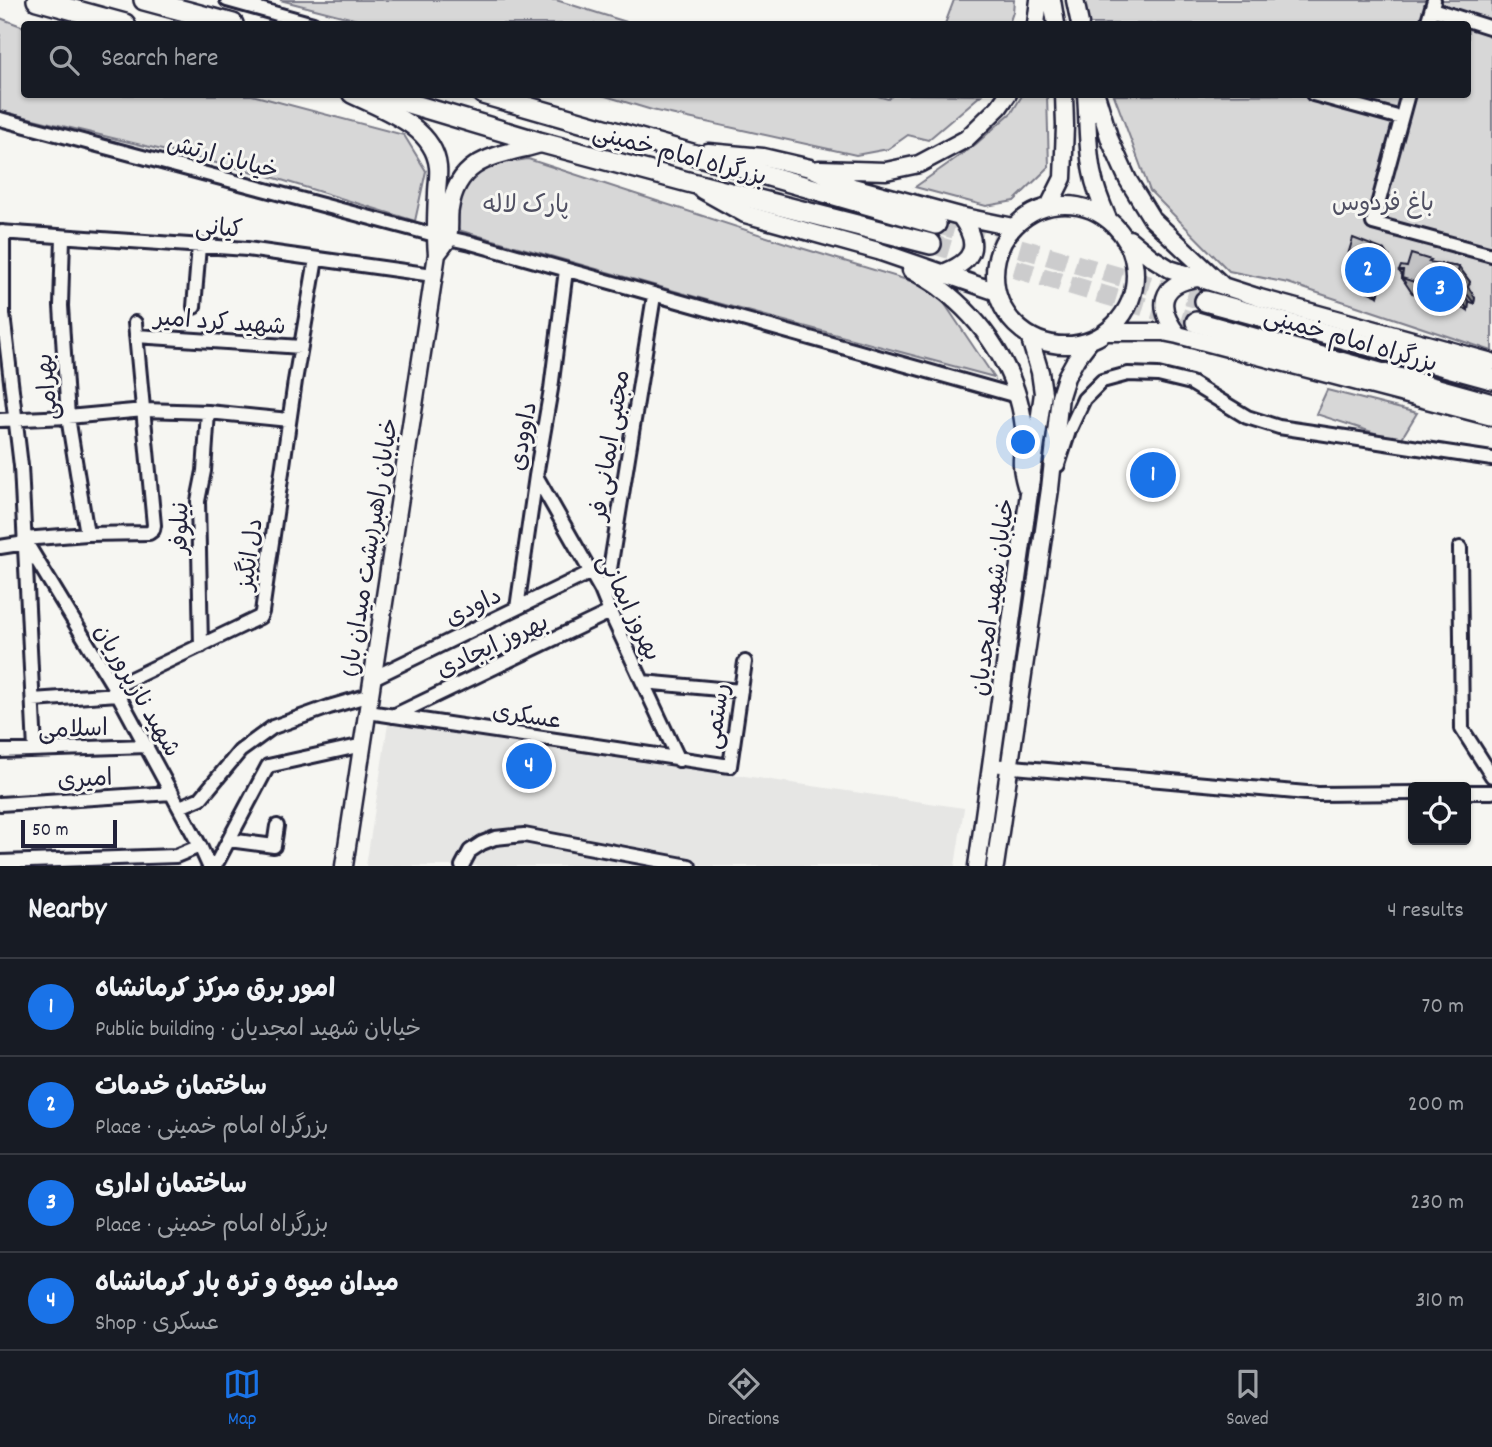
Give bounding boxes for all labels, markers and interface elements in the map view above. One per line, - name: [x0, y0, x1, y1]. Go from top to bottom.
- search box: [21, 21, 1471, 98]
- icon: search: [45, 41, 83, 79]
- text: Search here: [101, 41, 219, 78]
- street label: بزرگراه امام خمینی: [588, 117, 770, 196]
- street label: خیابان ارتش: [163, 128, 282, 190]
- park label: باغ فردوس: [1332, 188, 1434, 222]
- park label: پارک لاله: [483, 190, 569, 224]
- street label: کیانی: [194, 211, 244, 249]
- pin: 2: [1345, 244, 1391, 296]
- pin: 3: [1417, 263, 1463, 315]
- street label: بزرگراه امام خمینی: [1259, 301, 1441, 383]
- street label: شهید کرد امیر: [151, 302, 287, 346]
- street label: بهرامی: [29, 352, 69, 422]
- street label: مجتبی ایمانی فر: [583, 368, 641, 525]
- street label: داوودی: [502, 399, 548, 474]
- street label: خیابان راهبر(پشت میدان بار): [335, 416, 409, 679]
- your location: [1006, 425, 1040, 459]
- pin: 1: [1130, 449, 1176, 501]
- street label: خیابان شهید امجدیان: [964, 497, 1026, 698]
- street label: نیلوفر: [165, 502, 199, 556]
- street label: دل انگیز: [230, 516, 274, 594]
- street label: بهروز ایمانی: [587, 549, 668, 668]
- street label: داودی: [440, 580, 508, 637]
- street label: بهروز ایجادی: [432, 607, 555, 689]
- street label: شهید نازپروریان: [83, 619, 187, 764]
- street label: رستمی: [698, 681, 740, 752]
- street label: عسکری: [490, 696, 564, 740]
- street label: اسلامی: [38, 713, 109, 749]
- pin: 4: [506, 740, 552, 792]
- street label: امیری: [57, 763, 114, 799]
- map controls: [1408, 782, 1471, 845]
- button: locate: [1408, 782, 1471, 845]
- scale bar: [21, 817, 117, 849]
- text: 50 m: [32, 818, 69, 845]
- text: Nearby: [28, 890, 106, 933]
- text: 4 results: [1387, 895, 1464, 928]
- text: امور برق مرکز کرمانشاه: [95, 972, 335, 1009]
- text: 1: [48, 991, 54, 1024]
- text: 70 m: [1422, 991, 1464, 1024]
- text: Public building · خیابان شهید امجدیان: [95, 1014, 421, 1047]
- text: ساختمان خدمات: [95, 1070, 267, 1107]
- text: 2: [46, 1089, 56, 1122]
- text: 200 m: [1408, 1089, 1464, 1122]
- text: Place · بزرگراه امام خمینی: [95, 1112, 328, 1145]
- text: ساختمان اداری: [95, 1168, 247, 1205]
- text: 3: [46, 1187, 56, 1220]
- text: 230 m: [1410, 1187, 1464, 1220]
- text: Place · بزرگراه امام خمینی: [95, 1210, 328, 1243]
- text: میدان میوه و تره بار کرمانشاه: [95, 1266, 399, 1303]
- text: 4: [46, 1285, 56, 1318]
- text: 310 m: [1415, 1285, 1464, 1318]
- text: Shop · عسکری: [95, 1308, 219, 1341]
- tab: Map: [223, 1365, 261, 1434]
- tab: Directions: [708, 1365, 780, 1434]
- tab: Saved: [1226, 1365, 1269, 1434]

